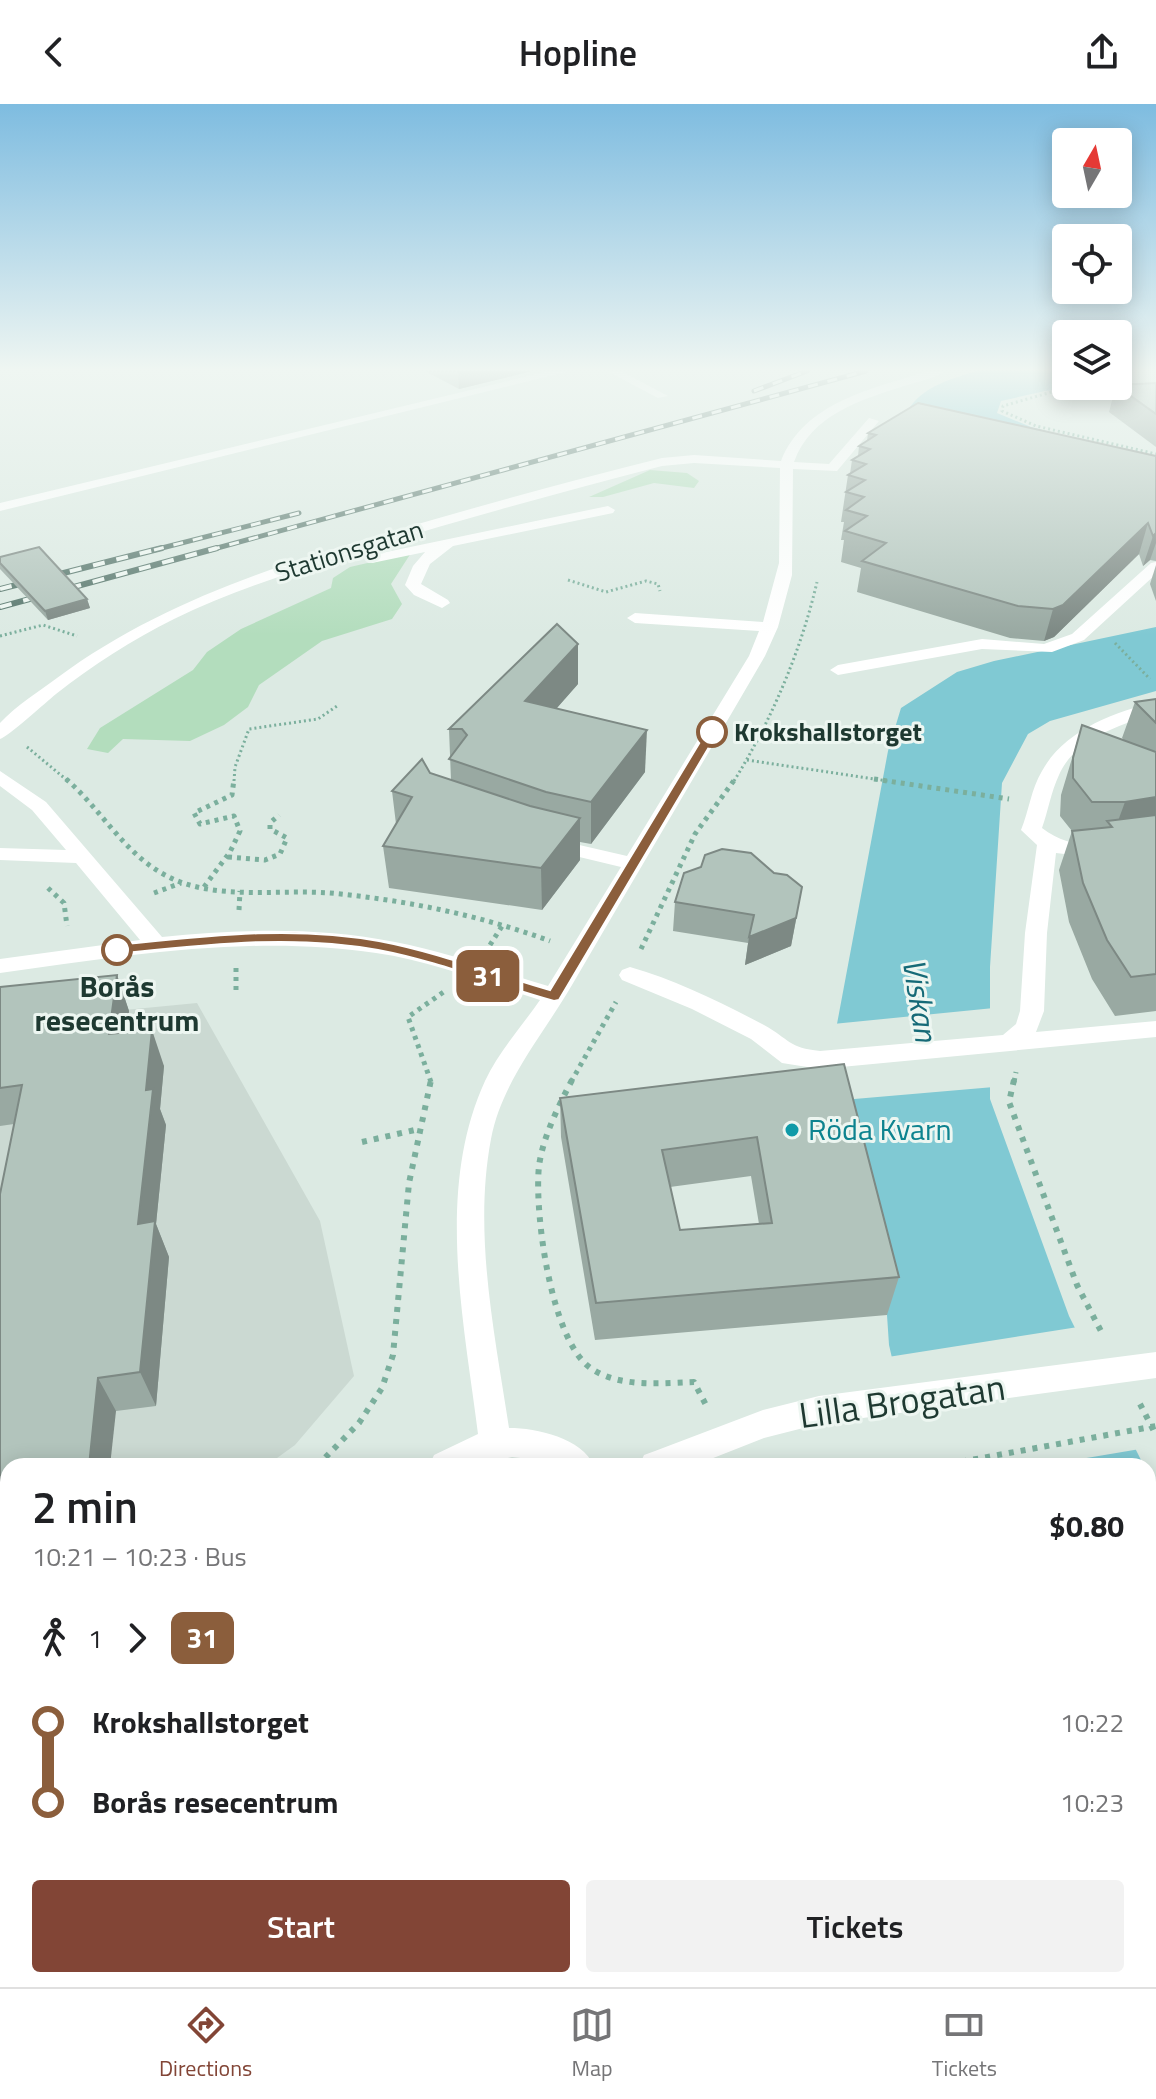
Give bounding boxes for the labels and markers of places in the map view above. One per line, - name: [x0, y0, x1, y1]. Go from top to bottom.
- place label: Krokshallstorget: [734, 712, 922, 751]
- marker: Krokshallstorget: [697, 717, 727, 747]
- marker: Borås resecentrum: [102, 935, 132, 965]
- place label: Borås resecentrum: [35, 963, 199, 1043]
- place label: Röda Kvarn: [808, 1106, 952, 1152]
- marker: Röda Kvarn: [783, 1121, 801, 1139]

